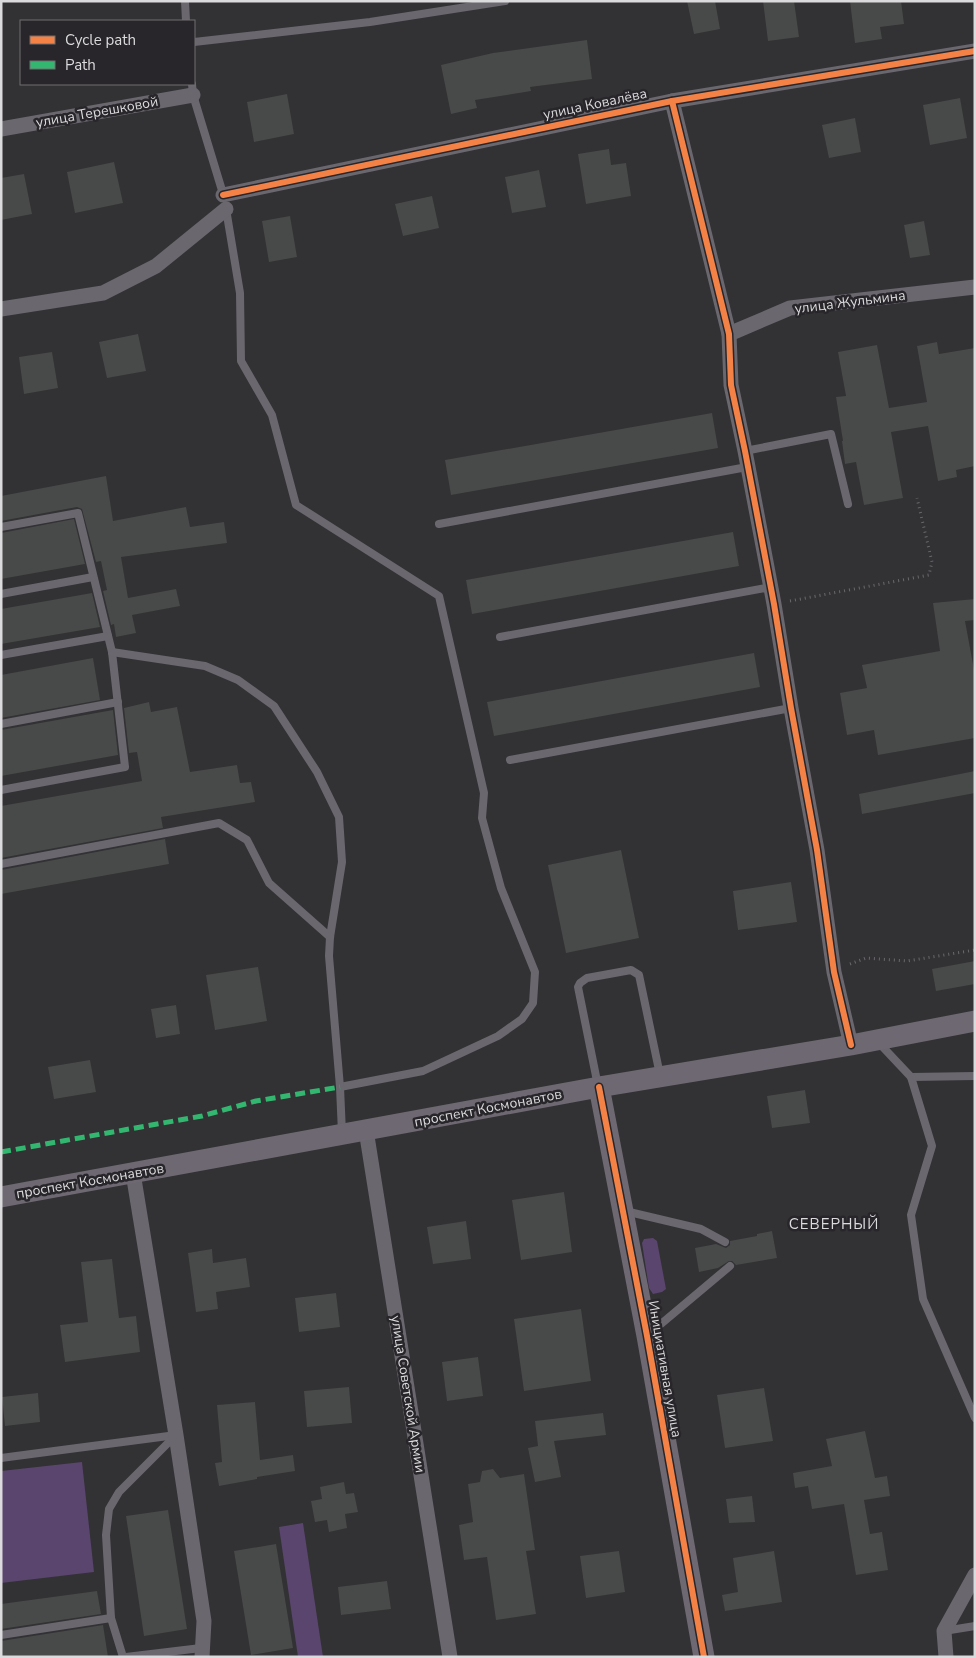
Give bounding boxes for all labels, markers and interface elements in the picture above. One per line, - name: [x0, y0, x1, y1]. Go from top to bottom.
- legend: [20, 20, 195, 85]
- text: Cycle path: [65, 30, 136, 50]
- text: Path: [65, 55, 96, 75]
- street label: улица Ковалёва: [541, 84, 649, 124]
- street label: улица Терешковой: [34, 92, 160, 132]
- street label: улица Жульмина: [794, 286, 906, 318]
- street label: проспект Космонавтов: [413, 1084, 564, 1132]
- street label: проспект Космонавтов: [15, 1159, 166, 1203]
- district label: СЕВЕРНЫЙ: [789, 1214, 879, 1234]
- street label: Инициативная улица: [644, 1299, 686, 1439]
- street label: улица Советской Армии: [386, 1314, 430, 1474]

